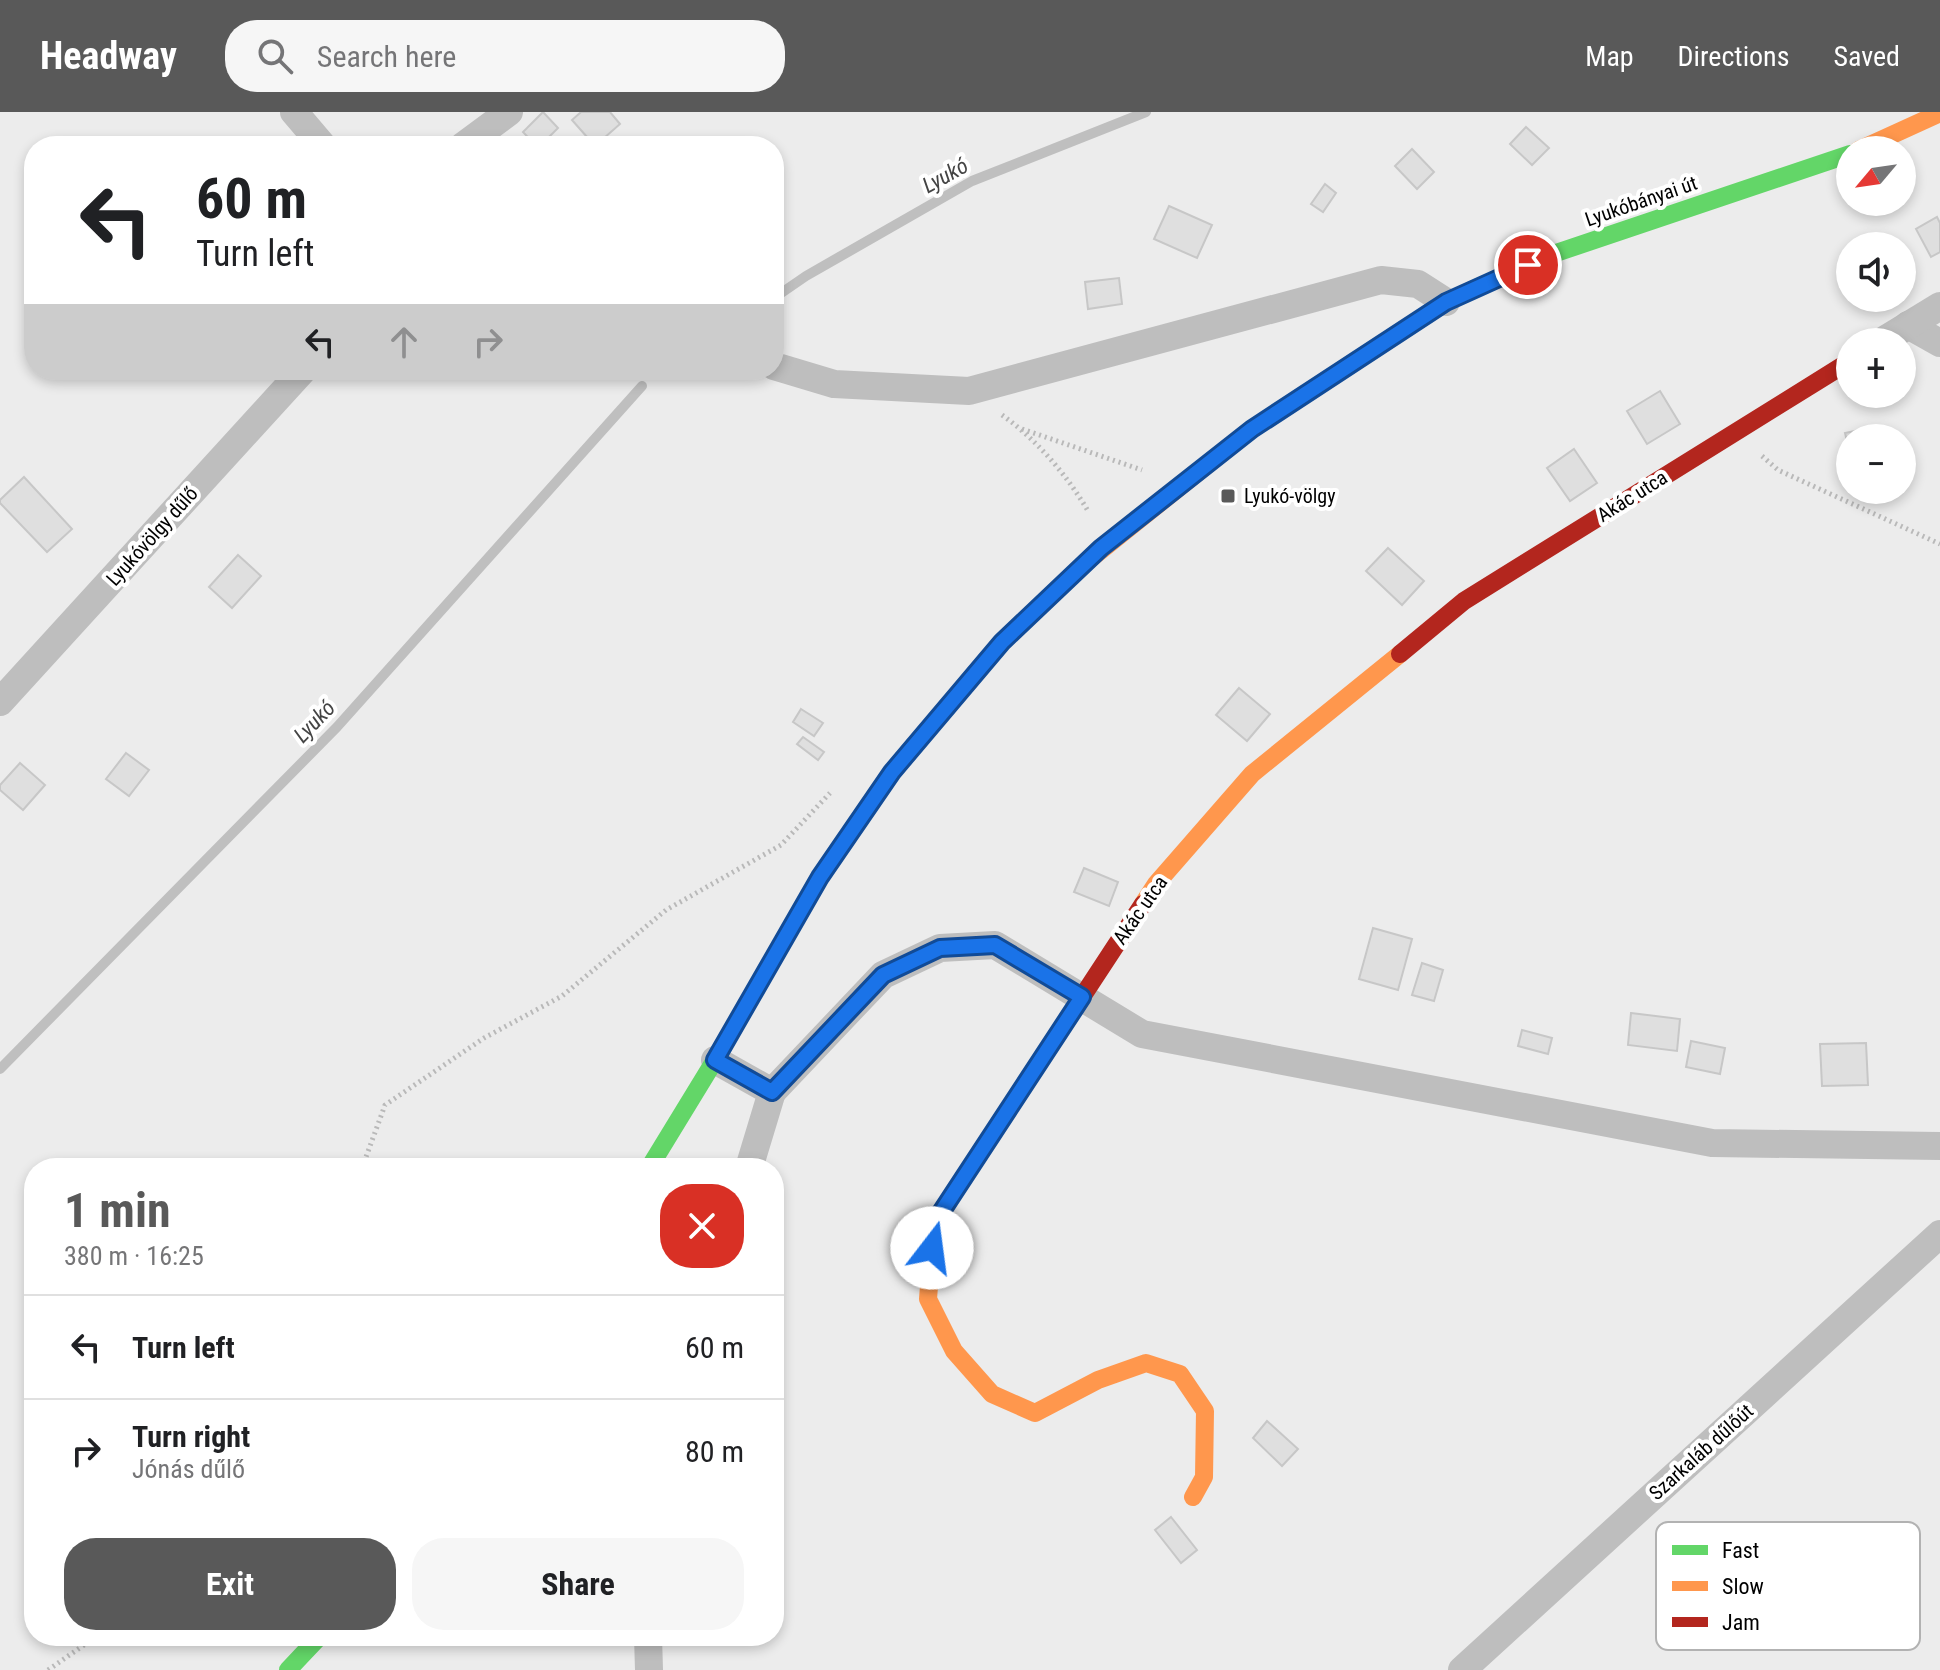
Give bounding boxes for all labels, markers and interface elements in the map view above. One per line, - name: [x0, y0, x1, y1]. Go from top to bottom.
- search box: [225, 20, 785, 92]
- text: Headway: [40, 34, 177, 78]
- icon: search: [253, 34, 297, 78]
- text: Search here: [317, 39, 456, 74]
- text: Map: [1585, 40, 1634, 73]
- text: Directions: [1678, 40, 1789, 73]
- text: Saved: [1833, 40, 1900, 73]
- north arrow: [1836, 136, 1916, 216]
- map controls: [1836, 136, 1916, 504]
- water label: Lyukó: [918, 153, 973, 198]
- text: 60 m: [196, 166, 307, 232]
- icon: left: [64, 168, 168, 272]
- street label: Lyukóbányai út: [1582, 171, 1700, 231]
- pin: [1494, 231, 1562, 299]
- button: sound: [1836, 232, 1916, 312]
- text: Turn left: [196, 233, 314, 275]
- icon: arrive: [1506, 243, 1550, 287]
- icon: left: [298, 320, 342, 364]
- icon: ahead: [382, 320, 426, 364]
- icon: right: [466, 320, 510, 364]
- button: +: [1836, 328, 1916, 408]
- button: −: [1836, 424, 1916, 504]
- street label: Akác utca: [1592, 465, 1672, 527]
- street label: Lyukóvölgy dűlő: [101, 481, 203, 591]
- place label: Lyukó-völgy: [1244, 484, 1335, 508]
- marker: Lyukó-völgy: [1219, 487, 1237, 505]
- water label: Lyukó: [289, 695, 340, 747]
- street label: Akác utca: [1108, 871, 1172, 949]
- text: 1 min: [64, 1182, 171, 1239]
- button: close: [660, 1184, 744, 1268]
- position arrow: [890, 1206, 974, 1290]
- text: 380 m · 16:25: [64, 1241, 204, 1271]
- icon: left: [64, 1325, 108, 1369]
- text: Turn left: [132, 1330, 235, 1365]
- text: 60 m: [685, 1330, 744, 1365]
- street label: Szarkaláb dűlőút: [1644, 1399, 1758, 1505]
- text: Turn right: [132, 1419, 250, 1454]
- icon: right: [64, 1429, 108, 1473]
- text: 80 m: [685, 1434, 744, 1469]
- text: Jónás dűlő: [132, 1454, 245, 1484]
- legend: [1656, 1522, 1920, 1650]
- button: Exit: [64, 1538, 396, 1630]
- button: Share: [412, 1538, 744, 1630]
- text: Fast: [1722, 1538, 1759, 1563]
- text: Slow: [1722, 1574, 1764, 1599]
- text: Jam: [1722, 1610, 1760, 1635]

